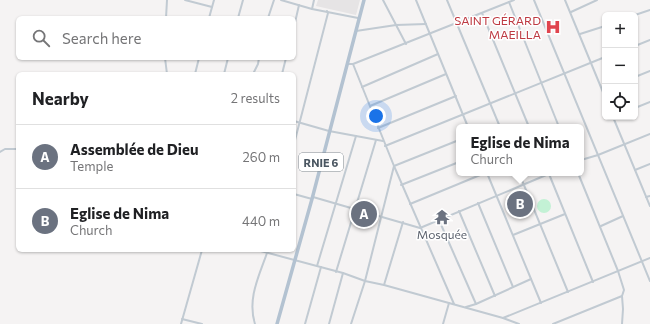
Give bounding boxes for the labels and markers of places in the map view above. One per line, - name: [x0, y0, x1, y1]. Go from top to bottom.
- place label: SAINT GÉRARD MAEILLA: [454, 13, 541, 41]
- hospital icon: SAINT GÉRARD MAEILLA: [544, 18, 562, 36]
- pin: B: [507, 189, 533, 219]
- pin: A: [351, 199, 377, 229]
- temple icon: Mosquée: [433, 208, 451, 226]
- place label: Mosquée: [417, 227, 467, 241]

